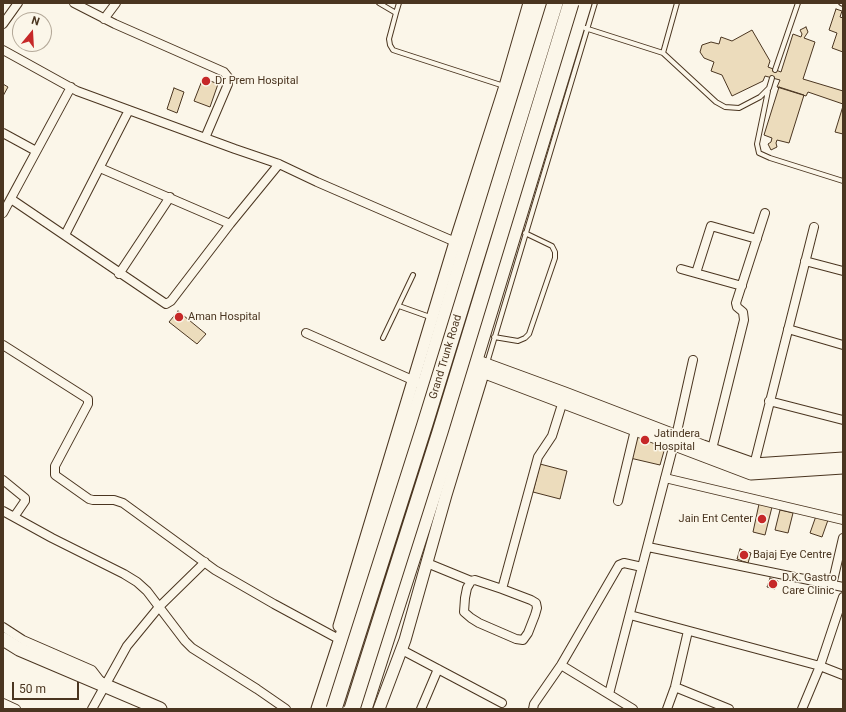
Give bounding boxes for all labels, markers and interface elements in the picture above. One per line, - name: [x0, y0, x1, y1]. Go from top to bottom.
- north arrow: [12, 12, 52, 52]
- text: N: [30, 14, 41, 28]
- place label: Dr Prem Hospital: [215, 74, 298, 88]
- marker: Dr Prem Hospital: [200, 75, 212, 87]
- place label: Aman Hospital: [188, 310, 261, 324]
- marker: Aman Hospital: [173, 311, 185, 323]
- street label: Grand Trunk Road: [427, 313, 465, 401]
- place label: Jatindera Hospital: [654, 427, 700, 453]
- marker: Jatindera Hospital: [639, 434, 651, 446]
- place label: Jain Ent Center: [679, 512, 753, 526]
- marker: Jain Ent Center: [756, 513, 768, 525]
- place label: Bajaj Eye Centre: [753, 548, 832, 562]
- marker: Bajaj Eye Centre: [738, 549, 750, 561]
- place label: D.K. Gastro Care Clinic: [782, 571, 837, 597]
- marker: D.K. Gastro Care Clinic: [767, 578, 779, 590]
- scale bar: [14, 674, 81, 700]
- text: 50 m: [19, 682, 46, 696]

